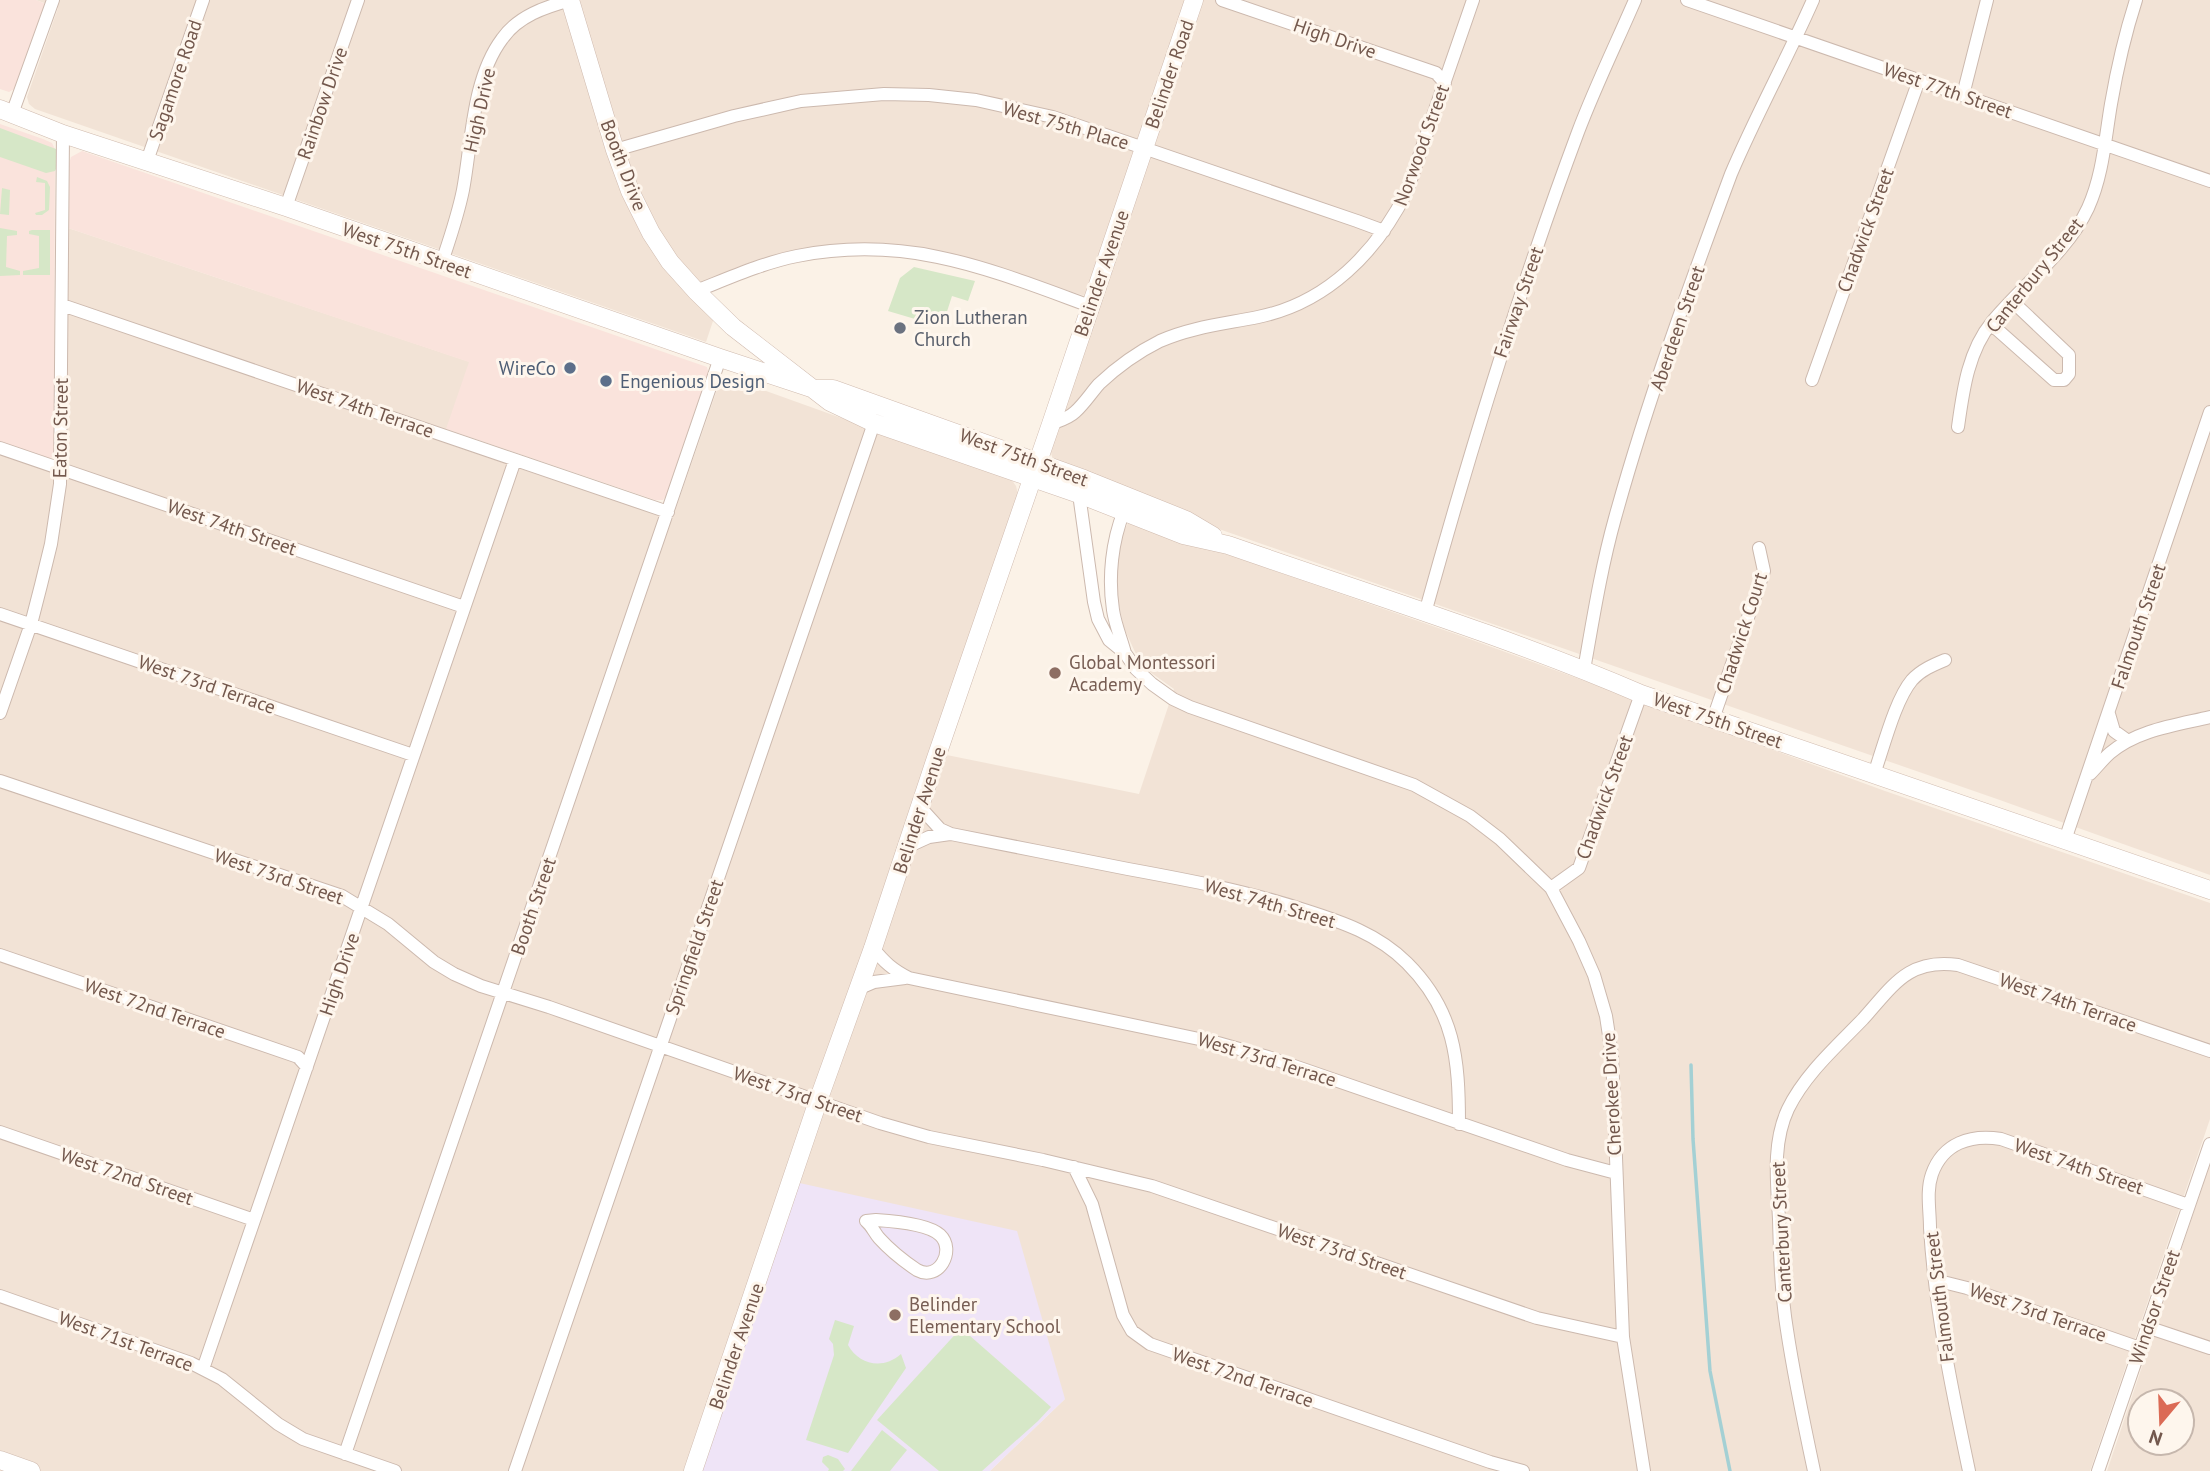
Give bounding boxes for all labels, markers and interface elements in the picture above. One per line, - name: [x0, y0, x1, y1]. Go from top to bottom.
- street label: High Drive: [1290, 13, 1380, 63]
- street label: Sagamore Road: [143, 16, 207, 144]
- street label: Belinder Road: [1139, 16, 1199, 132]
- street label: Rainbow Drive: [292, 44, 352, 162]
- street label: West 77th Street: [1880, 57, 2016, 123]
- street label: High Drive: [458, 65, 500, 155]
- street label: Norwood Street: [1388, 81, 1454, 209]
- street label: West 75th Place: [1000, 96, 1132, 154]
- street label: Booth Drive: [596, 116, 652, 214]
- street label: Chadwick Street: [1831, 164, 1899, 295]
- street label: Belinder Avenue: [1068, 207, 1134, 339]
- street label: Canterbury Street: [1980, 212, 2088, 338]
- street label: West 75th Street: [339, 217, 475, 284]
- street label: Fairway Street: [1488, 243, 1548, 361]
- street label: Aberdeen Street: [1644, 262, 1710, 394]
- place label: Zion Lutheran Church: [914, 305, 1028, 351]
- marker: Zion Lutheran Church: [892, 320, 908, 336]
- place label: WireCo: [499, 356, 556, 380]
- marker: WireCo: [562, 360, 578, 376]
- place label: Engenious Design: [620, 369, 765, 393]
- street label: West 74th Terrace: [293, 373, 437, 443]
- marker: Engenious Design: [598, 373, 614, 389]
- street label: Eaton Street: [47, 377, 73, 478]
- street label: West 75th Street: [956, 423, 1092, 492]
- street label: West 74th Street: [164, 494, 300, 561]
- street label: Falmouth Street: [2105, 560, 2171, 692]
- street label: Chadwick Court: [1710, 569, 1772, 697]
- street label: West 73rd Terrace: [135, 649, 279, 719]
- place label: Global Montessori Academy: [1069, 650, 1216, 696]
- marker: Global Montessori Academy: [1047, 665, 1063, 681]
- street label: West 75th Street: [1650, 687, 1786, 754]
- street label: Chadwick Street: [1570, 731, 1638, 862]
- street label: Belinder Avenue: [887, 744, 951, 876]
- street label: West 73rd Street: [211, 843, 347, 910]
- street label: Booth Street: [505, 853, 561, 958]
- street label: West 74th Street: [1202, 873, 1339, 933]
- street label: Springfield Street: [660, 876, 729, 1018]
- street label: High Drive: [314, 929, 364, 1019]
- street label: West 74th Terrace: [1996, 967, 2140, 1037]
- street label: West 72nd Terrace: [81, 973, 229, 1043]
- street label: West 73rd Terrace: [1195, 1026, 1339, 1092]
- street label: Cherokee Drive: [1596, 1032, 1626, 1156]
- street label: West 73rd Street: [730, 1061, 866, 1128]
- street label: West 74th Street: [2011, 1133, 2147, 1200]
- street label: West 72nd Street: [57, 1142, 197, 1210]
- street label: Canterbury Street: [1765, 1160, 1797, 1303]
- street label: West 73rd Street: [1274, 1218, 1410, 1285]
- street label: Falmouth Street: [1919, 1230, 1959, 1364]
- street label: Windsor Street: [2123, 1246, 2185, 1367]
- street label: West 73rd Terrace: [1966, 1277, 2110, 1347]
- street label: Belinder Avenue: [703, 1280, 769, 1412]
- place label: Belinder Elementary School: [909, 1292, 1061, 1338]
- street label: West 71st Terrace: [55, 1306, 197, 1376]
- marker: Belinder Elementary School: [887, 1307, 903, 1323]
- street label: West 72nd Terrace: [1169, 1342, 1317, 1412]
- north arrow: [2126, 1387, 2196, 1457]
- text: N: [2146, 1425, 2165, 1451]

